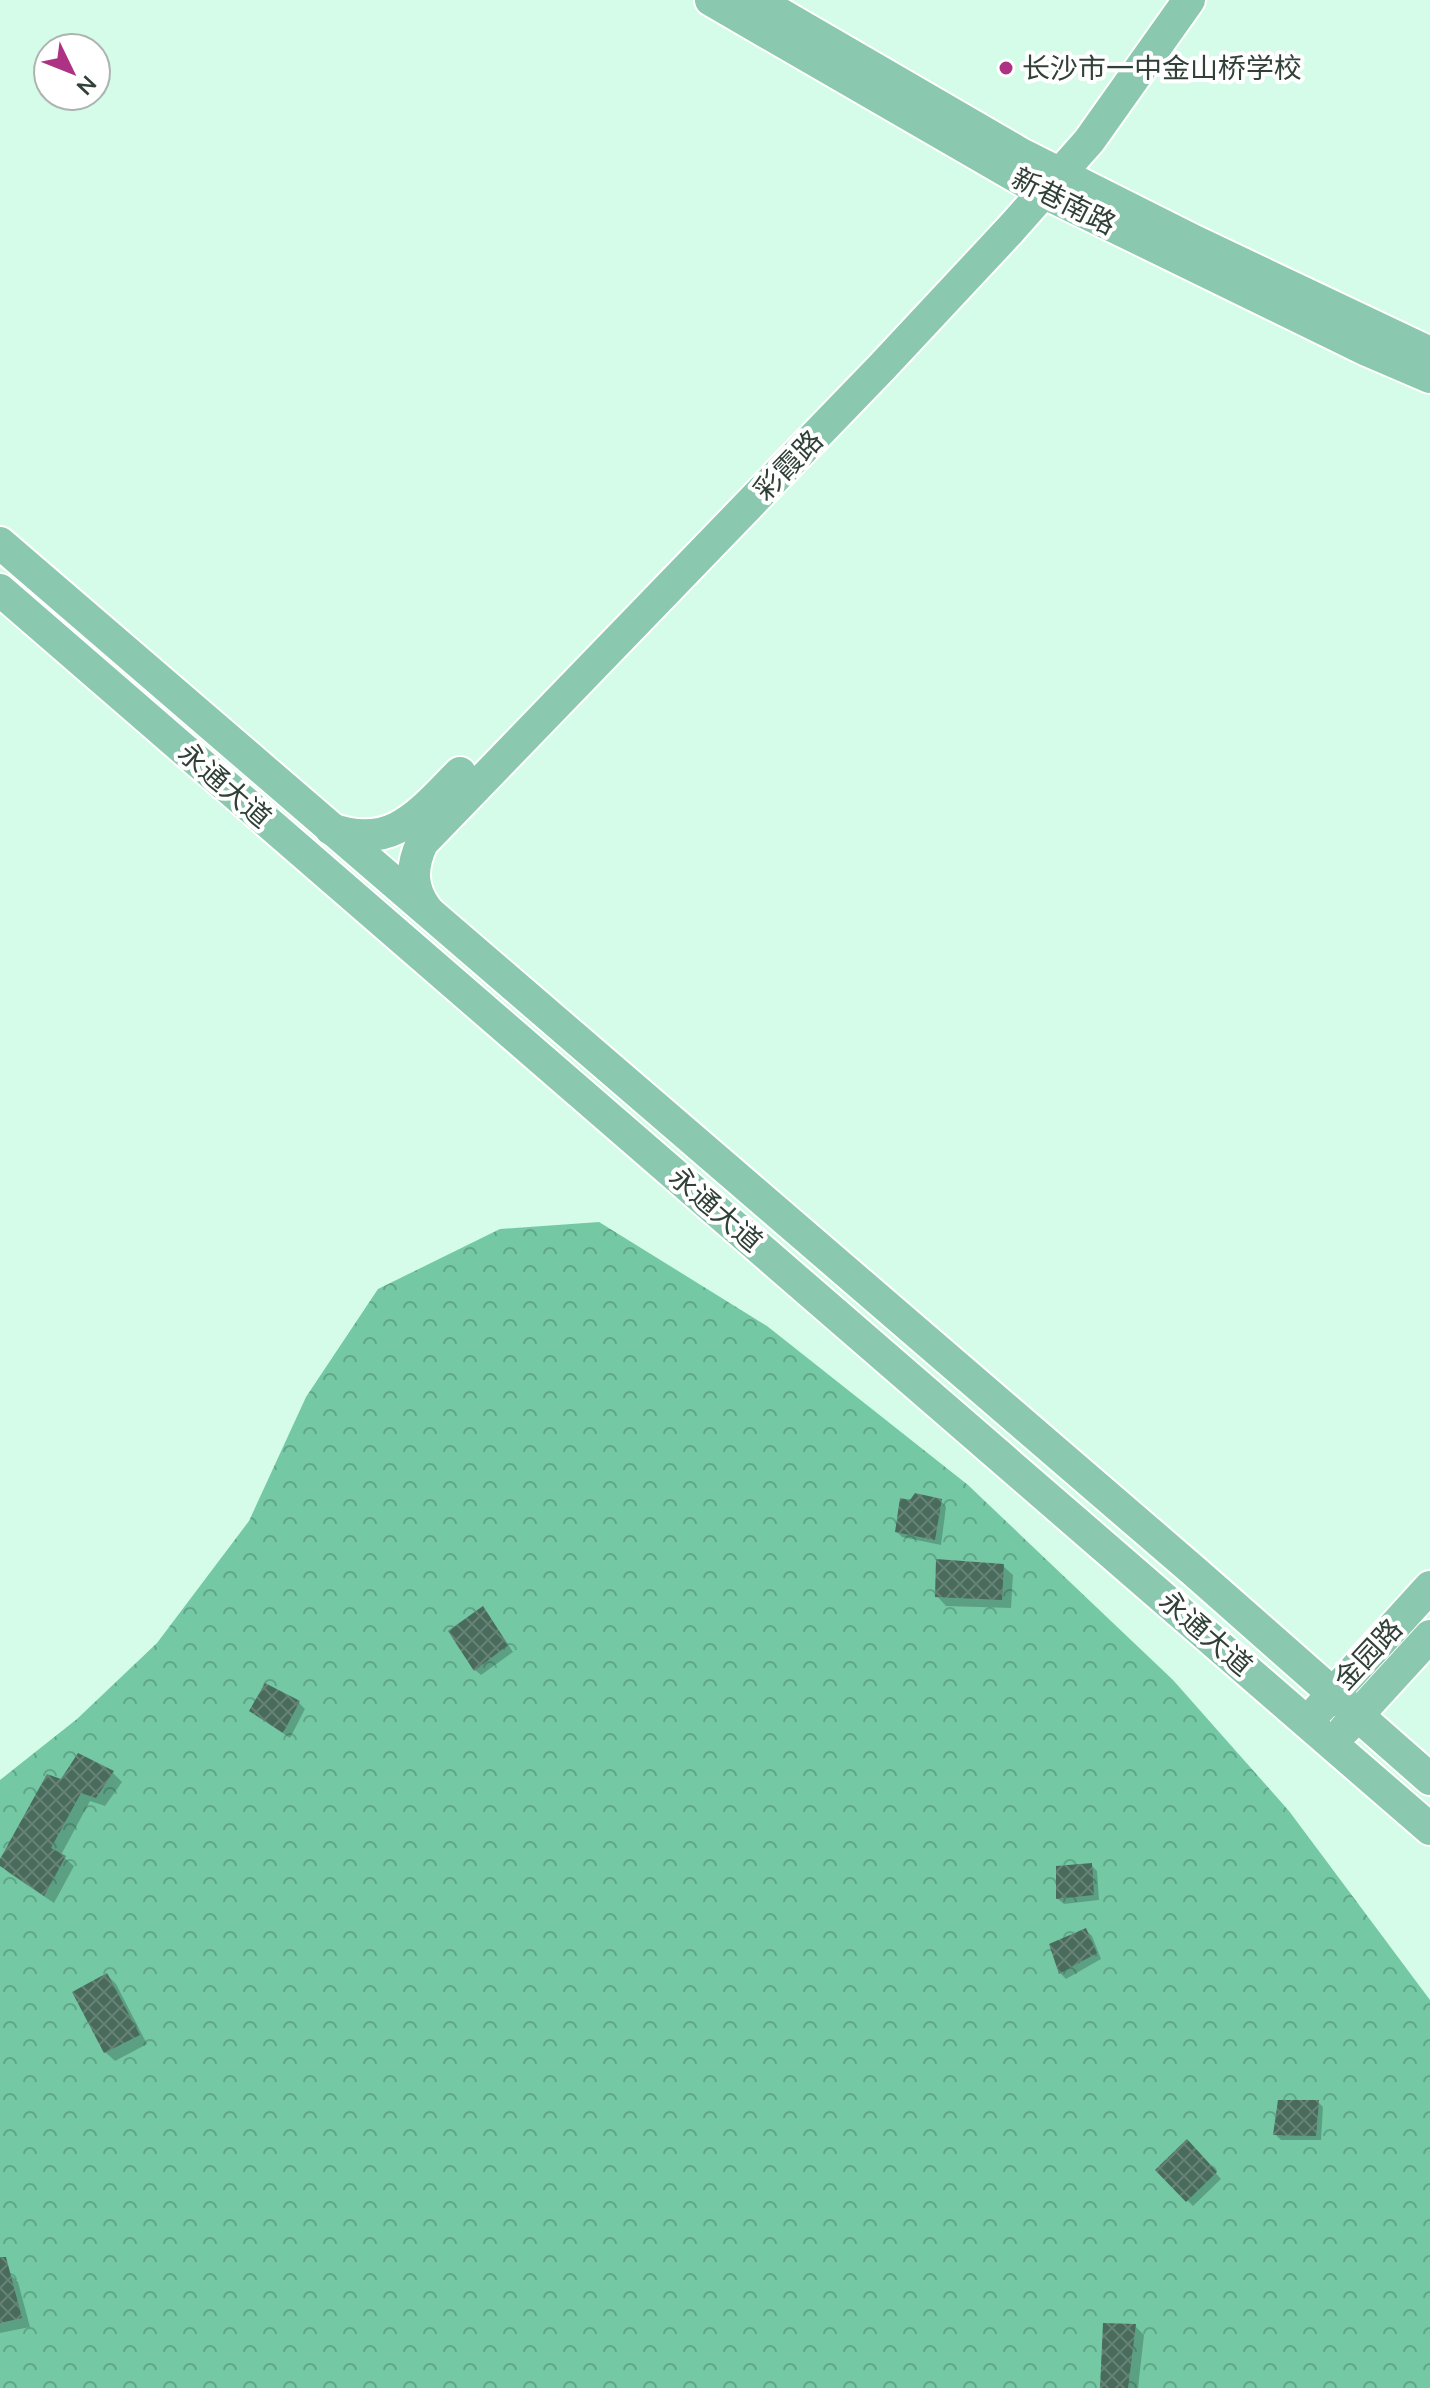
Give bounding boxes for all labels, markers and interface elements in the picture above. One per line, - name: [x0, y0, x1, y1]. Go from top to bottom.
- north arrow: [32, 32, 112, 112]
- place label: 长沙市一中金山桥学校: [1022, 50, 1302, 85]
- marker: 长沙市一中金山桥学校: [997, 59, 1015, 77]
- text: N: [71, 70, 103, 101]
- street label: 新巷南路: [1006, 160, 1122, 242]
- street label: 彩霞路: [746, 422, 829, 507]
- street label: 永通大道: [172, 735, 279, 835]
- street label: 永通大道: [663, 1159, 770, 1259]
- street label: 永通大道: [1153, 1583, 1260, 1683]
- street label: 金园路: [1326, 1611, 1409, 1696]

